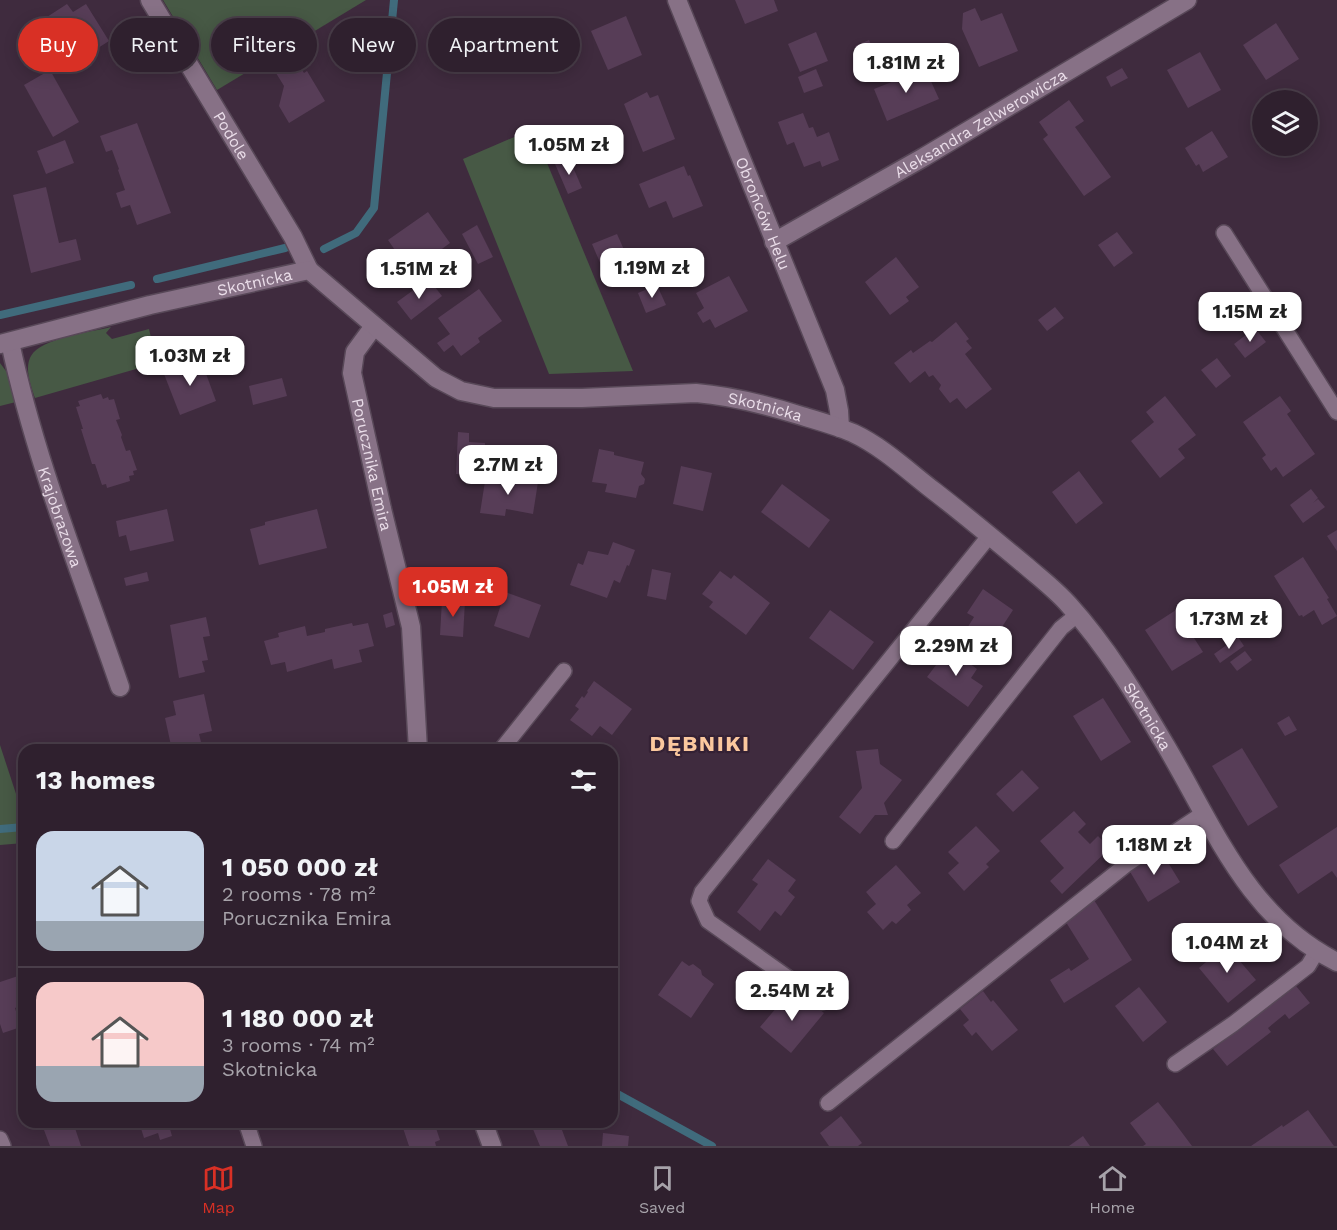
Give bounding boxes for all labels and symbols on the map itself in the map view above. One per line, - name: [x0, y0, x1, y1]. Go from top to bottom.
- pin: 1.81M zł: [844, 43, 968, 94]
- street label: Aleksandra Zelwerowicza: [891, 65, 1070, 182]
- street label: Podole: [209, 108, 253, 163]
- pin: 1.05M zł: [507, 125, 631, 176]
- street label: Obrońców Helu: [732, 154, 794, 273]
- pin: 1.19M zł: [590, 248, 714, 299]
- pin: 1.51M zł: [357, 249, 481, 300]
- street label: Skotnicka: [215, 265, 294, 300]
- pin: 1.15M zł: [1188, 292, 1312, 343]
- pin: 1.03M zł: [128, 336, 252, 387]
- street label: Skotnicka: [726, 388, 805, 426]
- street label: Porucznika Emira: [348, 396, 396, 533]
- pin: 2.7M zł: [453, 445, 563, 496]
- street label: Krajobrazowa: [34, 464, 86, 570]
- pin: 1.05M zł: [391, 567, 515, 618]
- pin: 1.73M zł: [1167, 599, 1291, 650]
- pin: 2.29M zł: [894, 626, 1018, 677]
- street label: Skotnicka: [1119, 679, 1175, 754]
- district label: DĘBNIKI: [650, 731, 750, 756]
- pin: 1.18M zł: [1092, 825, 1216, 876]
- pin: 1.04M zł: [1165, 923, 1289, 974]
- pin: 2.54M zł: [730, 971, 854, 1022]

